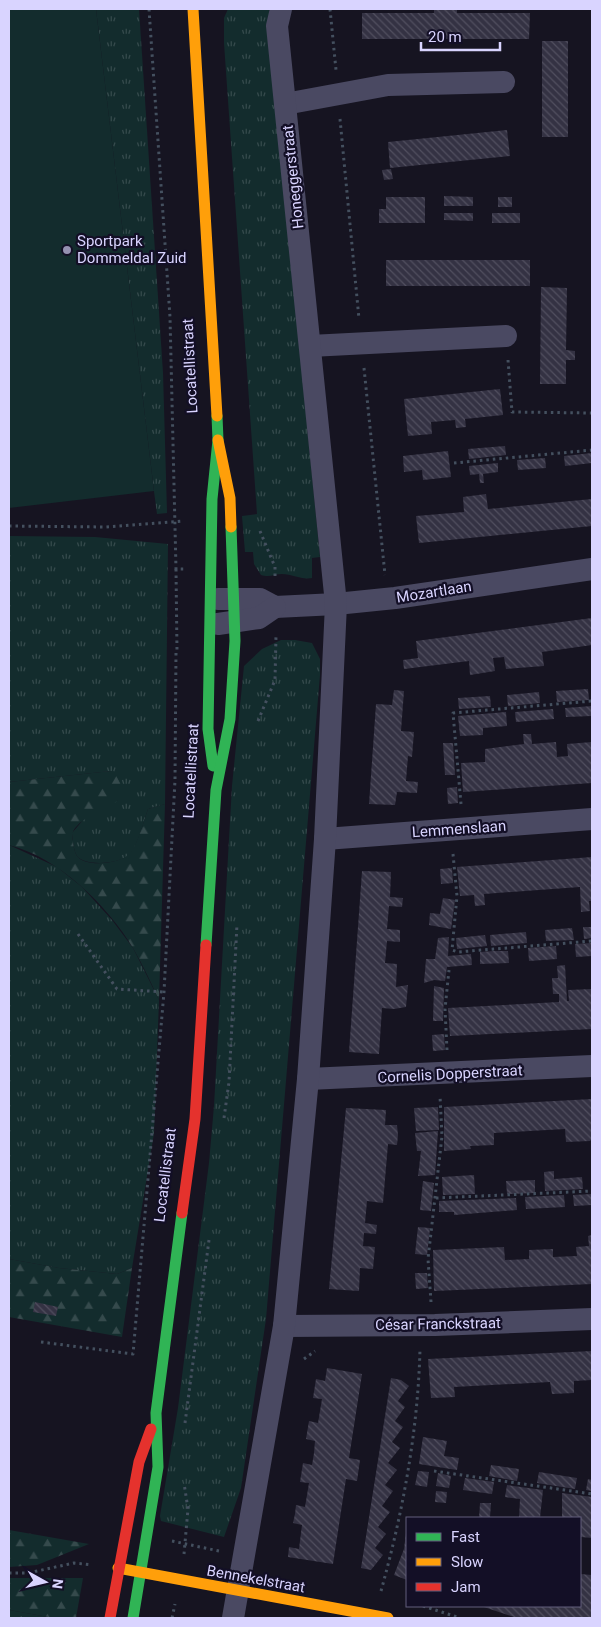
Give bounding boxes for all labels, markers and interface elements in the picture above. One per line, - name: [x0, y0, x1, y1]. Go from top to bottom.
- scale bar: [421, 20, 500, 52]
- text: 20 m: [428, 28, 462, 46]
- street label: Honeggerstraat: [279, 124, 307, 230]
- place label: Sportpark Dommeldal Zuid: [77, 232, 187, 267]
- marker: Sportpark Dommeldal Zuid: [61, 244, 73, 256]
- street label: Locatellistraat: [179, 318, 201, 414]
- street label: Mozartlaan: [395, 577, 473, 607]
- street label: Locatellistraat: [180, 723, 202, 819]
- street label: Lemmenslaan: [411, 817, 507, 841]
- street label: Cornelis Dopperstraat: [377, 1061, 523, 1087]
- street label: Locatellistraat: [150, 1127, 180, 1223]
- street label: César Franckstraat: [375, 1314, 501, 1334]
- legend: [406, 1517, 581, 1607]
- text: Fast: [451, 1528, 480, 1546]
- text: Slow: [451, 1553, 483, 1571]
- north arrow: [20, 1557, 70, 1607]
- street label: Bennekelstraat: [205, 1561, 307, 1597]
- text: N: [49, 1578, 66, 1590]
- text: Jam: [451, 1578, 481, 1596]

